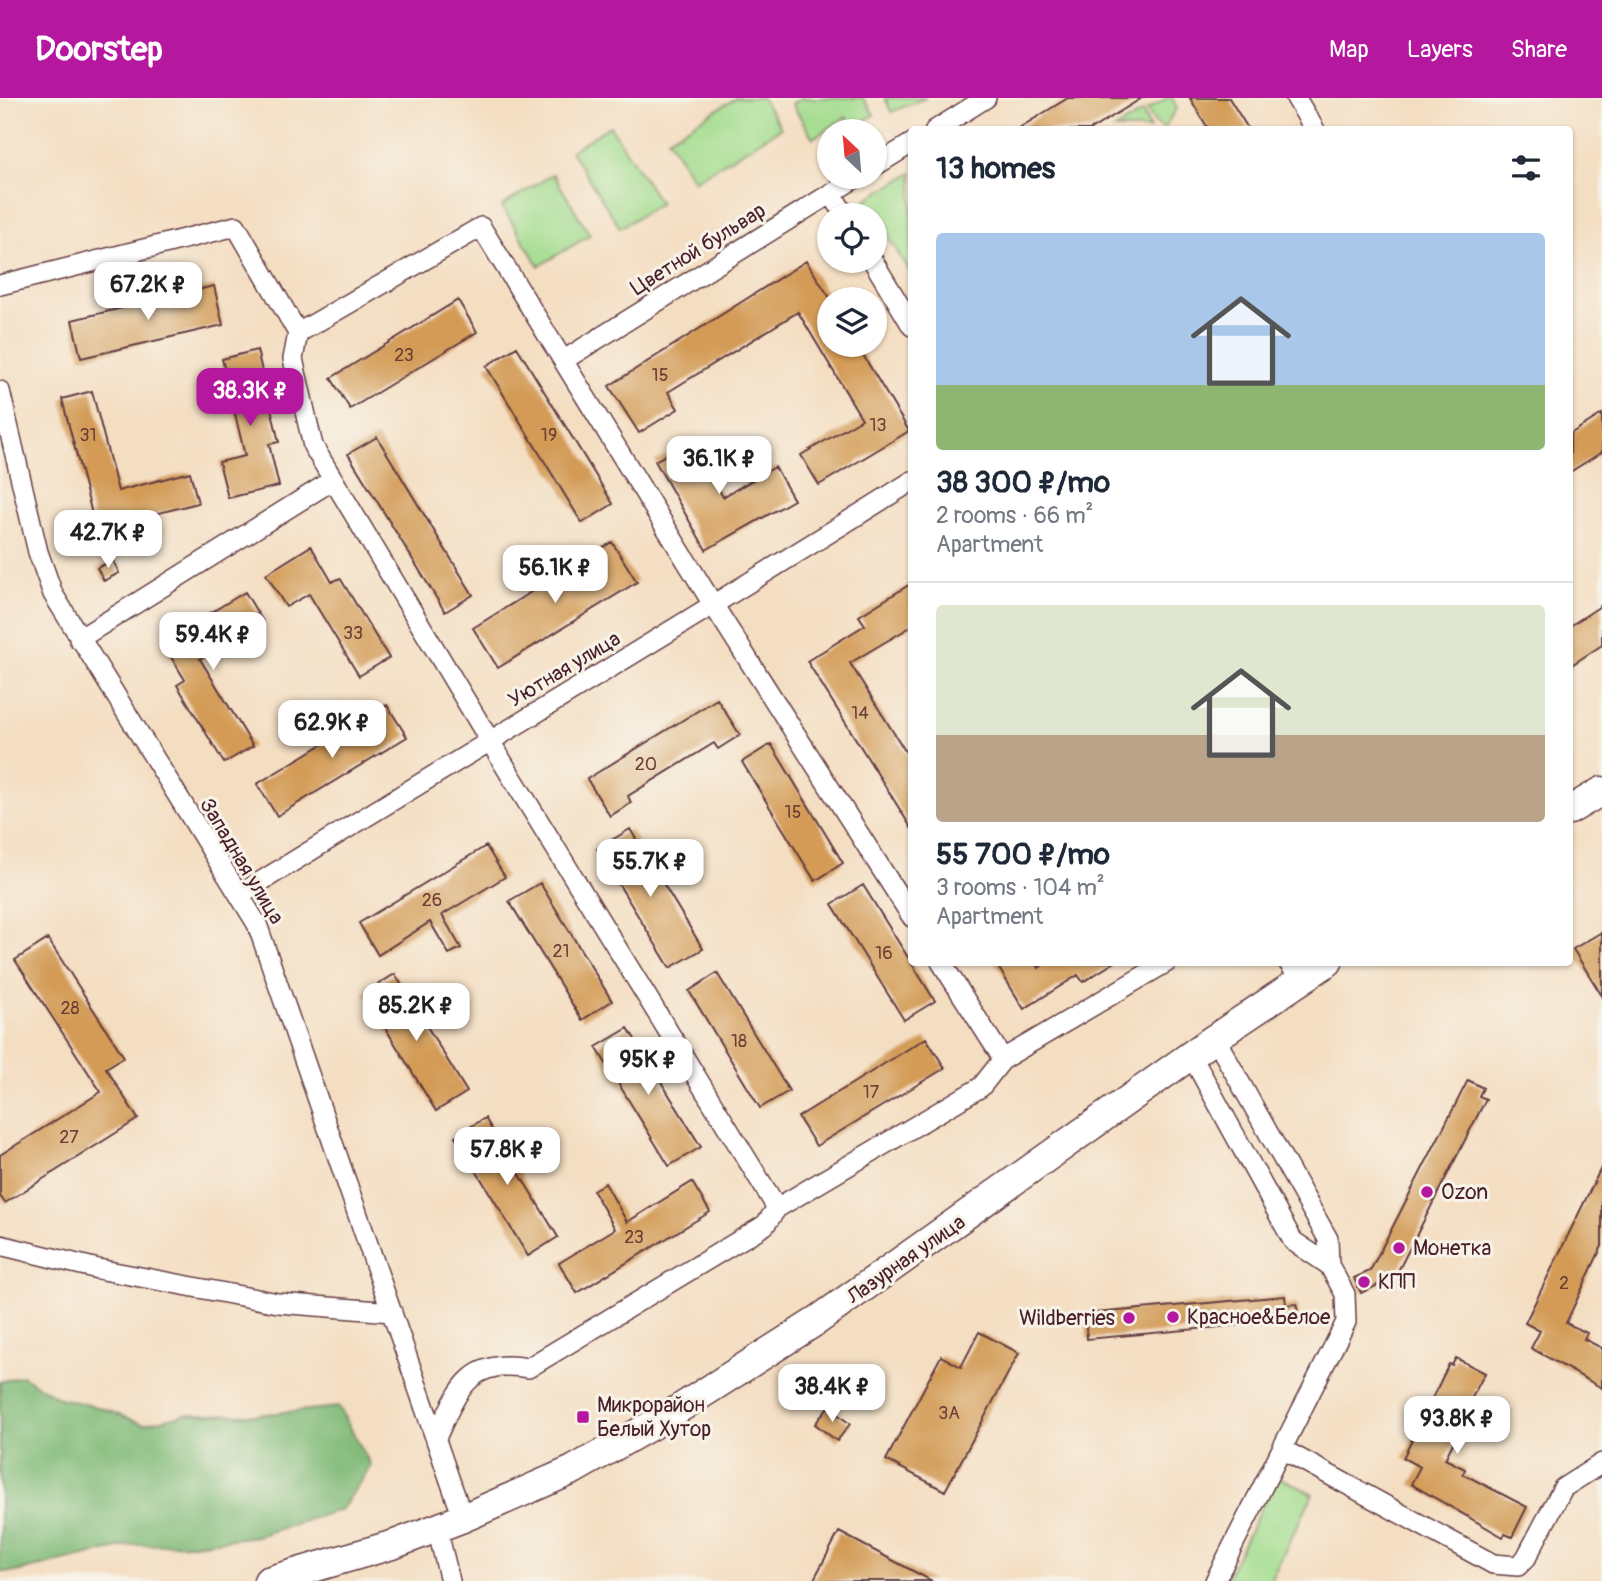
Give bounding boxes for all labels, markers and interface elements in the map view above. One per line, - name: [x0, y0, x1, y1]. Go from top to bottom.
- text: Doorstep: [35, 29, 163, 70]
- text: Map: [1329, 35, 1369, 64]
- text: Layers: [1407, 35, 1473, 64]
- text: Share: [1511, 35, 1567, 64]
- north arrow: [817, 119, 887, 189]
- map controls: [817, 119, 887, 357]
- icon: filters: [1507, 149, 1545, 187]
- text: 13 homes: [936, 150, 1055, 187]
- street label: Цветной бульвар: [626, 197, 771, 302]
- button: locate: [817, 203, 887, 273]
- pin: 67.2K ₽: [83, 262, 213, 322]
- text: 67.2K ₽: [110, 270, 186, 299]
- icon: home: [1178, 278, 1304, 404]
- button: layers: [817, 287, 887, 357]
- house number: 23: [394, 344, 414, 367]
- house number: 15: [652, 364, 668, 387]
- pin: 38.3K ₽: [185, 368, 315, 428]
- text: 38.3K ₽: [213, 376, 287, 405]
- house number: 13: [869, 414, 887, 437]
- house number: 31: [79, 424, 97, 447]
- house number: 19: [541, 424, 557, 447]
- pin: 36.1K ₽: [654, 436, 784, 496]
- text: 36.1K ₽: [683, 444, 755, 473]
- text: 38 300 ₽/mo: [936, 464, 1110, 501]
- text: 2 rooms · 66 m²: [936, 501, 1093, 530]
- pin: 42.7K ₽: [43, 510, 173, 570]
- text: 42.7K ₽: [70, 518, 146, 547]
- text: Apartment: [936, 530, 1043, 559]
- pin: 56.1K ₽: [490, 546, 620, 605]
- text: 56.1K ₽: [519, 553, 591, 582]
- pin: 59.4K ₽: [148, 612, 278, 672]
- text: 59.4K ₽: [175, 620, 251, 649]
- house number: 33: [343, 622, 363, 645]
- street label: Уютная улица: [503, 625, 625, 714]
- icon: home: [1178, 650, 1304, 776]
- pin: 62.9K ₽: [267, 700, 397, 760]
- house number: 14: [851, 702, 869, 725]
- text: 62.9K ₽: [294, 708, 370, 737]
- house number: 20: [635, 753, 657, 776]
- street label: Западная улица: [193, 793, 290, 929]
- house number: 15: [785, 801, 801, 824]
- text: 55 700 ₽/mo: [936, 836, 1110, 873]
- pin: 55.7K ₽: [585, 840, 715, 899]
- text: 55.7K ₽: [613, 847, 687, 876]
- text: 3 rooms · 104 m²: [936, 873, 1105, 902]
- house number: 26: [422, 889, 442, 912]
- text: Apartment: [936, 902, 1043, 931]
- house number: 21: [552, 940, 570, 963]
- house number: 16: [875, 942, 893, 965]
- pin: 85.2K ₽: [351, 984, 481, 1043]
- text: 85.2K ₽: [379, 991, 453, 1020]
- house number: 28: [60, 997, 80, 1020]
- house number: 18: [731, 1030, 747, 1053]
- pin: 95K ₽: [599, 1038, 697, 1097]
- text: 95K ₽: [620, 1045, 676, 1074]
- house number: 17: [863, 1081, 880, 1104]
- house number: 27: [59, 1126, 79, 1149]
- pin: 57.8K ₽: [442, 1128, 572, 1187]
- text: 57.8K ₽: [470, 1135, 544, 1164]
- place label: Ozon: [1441, 1179, 1488, 1206]
- marker: Ozon: [1419, 1184, 1435, 1200]
- street label: Лазурная улица: [841, 1209, 971, 1311]
- house number: 23: [624, 1226, 644, 1249]
- place label: Монетка: [1413, 1235, 1491, 1262]
- marker: Монетка: [1391, 1240, 1407, 1256]
- place label: КПП: [1378, 1269, 1415, 1296]
- house number: 2: [1559, 1272, 1569, 1295]
- marker: КПП: [1356, 1274, 1372, 1290]
- place label: Красное&Белое: [1187, 1304, 1331, 1331]
- place label: Wildberries: [1019, 1305, 1116, 1332]
- marker: Красное&Белое: [1165, 1309, 1181, 1325]
- marker: Wildberries: [1121, 1310, 1137, 1326]
- pin: 38.4K ₽: [767, 1364, 897, 1424]
- text: 38.4K ₽: [794, 1372, 870, 1401]
- place label: Микрорайон Белый Хутор: [597, 1392, 711, 1443]
- pin: 93.8K ₽: [1392, 1396, 1522, 1456]
- house number: 3А: [938, 1402, 960, 1425]
- text: 93.8K ₽: [1420, 1404, 1494, 1433]
- marker: Микрорайон Белый Хутор: [575, 1409, 591, 1425]

